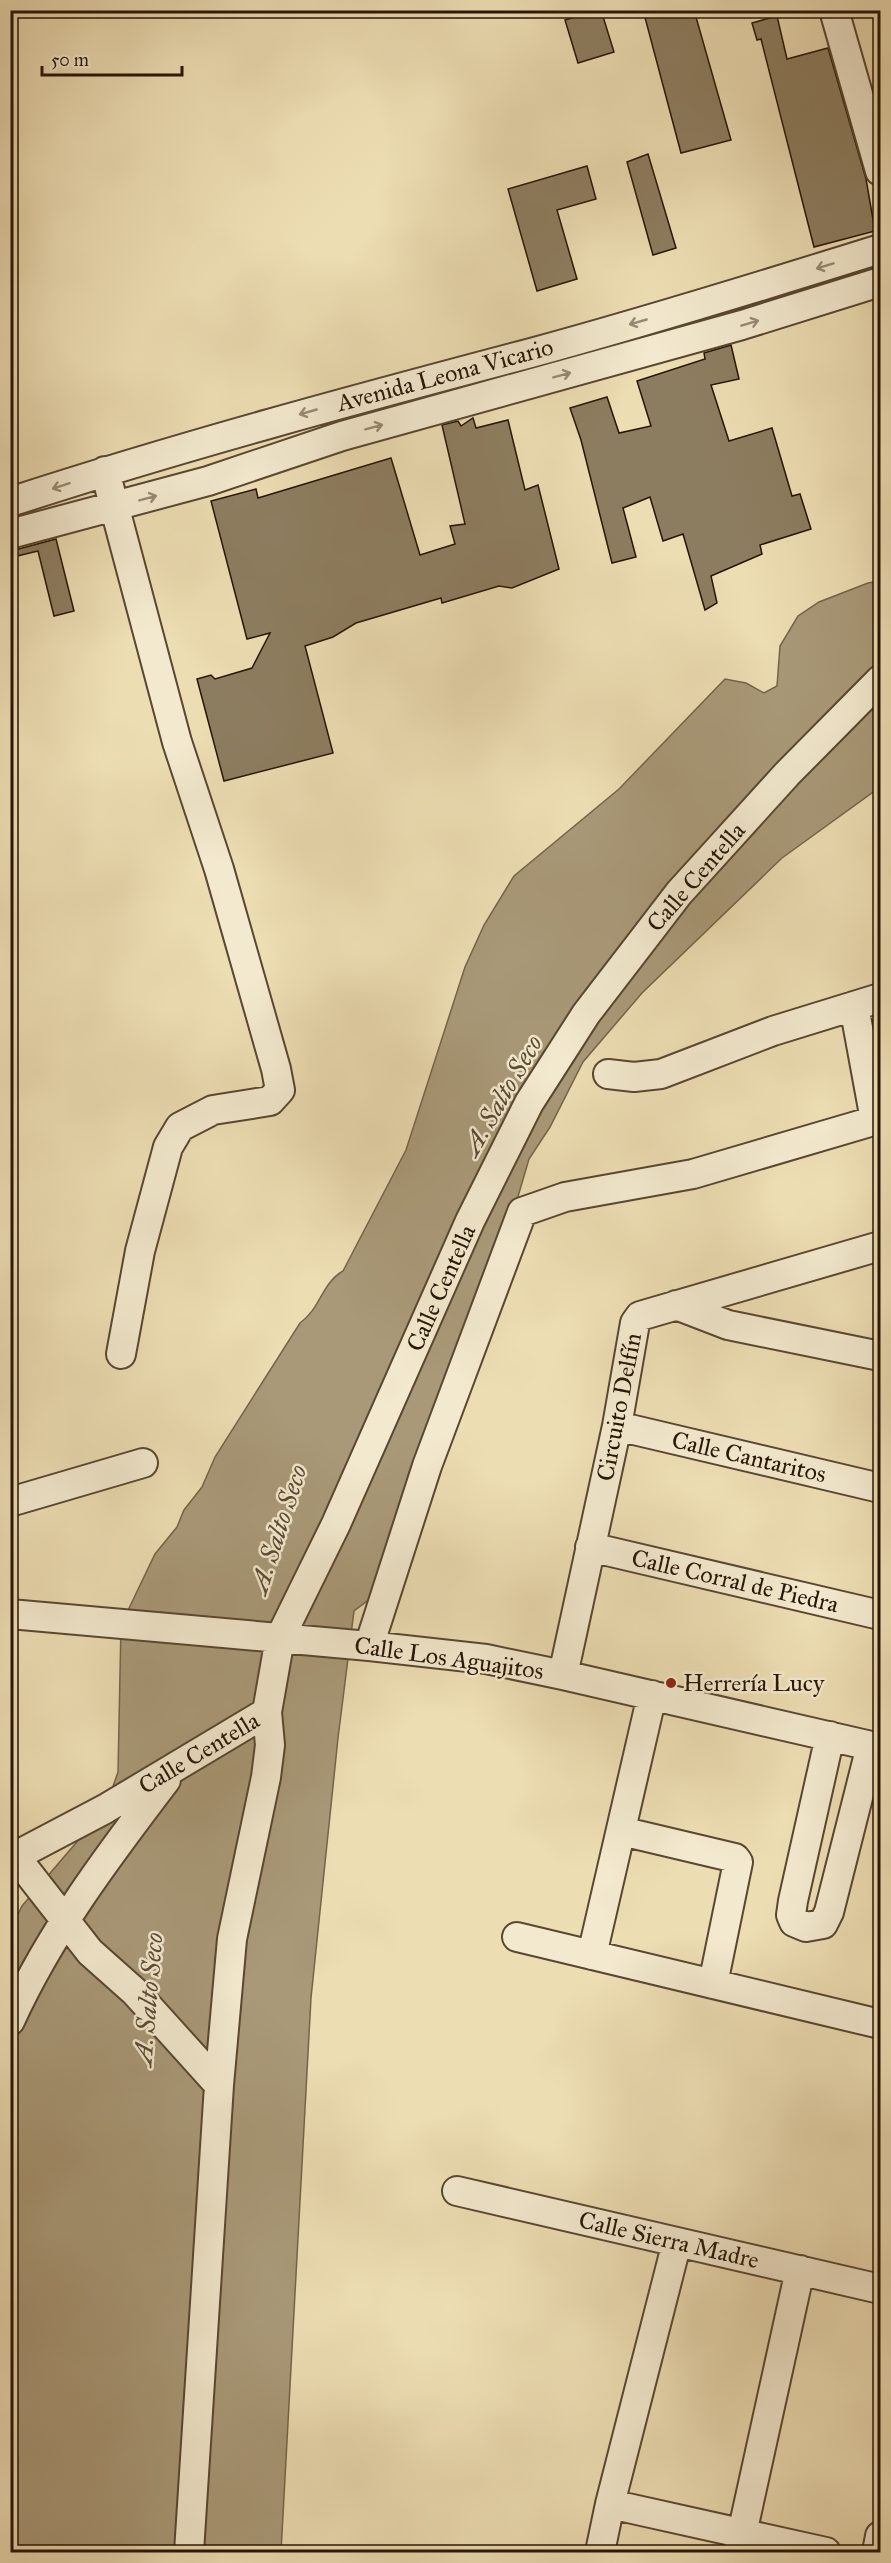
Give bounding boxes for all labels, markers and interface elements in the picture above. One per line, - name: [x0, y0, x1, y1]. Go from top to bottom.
- scale bar: [42, 39, 182, 77]
- text: 50 m: [51, 49, 89, 71]
- one-way arrow: [816, 262, 835, 273]
- one-way arrow: [629, 317, 648, 328]
- one-way arrow: [740, 317, 759, 328]
- street label: Avenida Leona Vicario: [333, 332, 556, 419]
- one-way arrow: [552, 369, 571, 380]
- one-way arrow: [299, 407, 318, 418]
- one-way arrow: [364, 420, 383, 432]
- one-way arrow: [52, 481, 71, 492]
- one-way arrow: [139, 492, 158, 503]
- street label: Calle Centella: [640, 815, 752, 938]
- water label: A. Salto Seco: [453, 1029, 549, 1163]
- street label: Calle Centella: [400, 1219, 483, 1356]
- street label: Circuito Delfín: [590, 1330, 648, 1484]
- street label: Calle Cantaritos: [669, 1425, 829, 1489]
- water label: A. Salto Seco: [241, 1461, 314, 1600]
- street label: Calle Corral de Piedra: [629, 1543, 842, 1620]
- street label: Calle Los Aguajitos: [352, 1630, 546, 1686]
- place label: Herrería Lucy: [683, 1668, 825, 1698]
- marker: Herrería Lucy: [664, 1676, 678, 1690]
- street label: Calle Centella: [133, 1705, 265, 1801]
- water label: A. Salto Seco: [126, 1931, 170, 2070]
- street label: Calle Sierra Madre: [576, 2205, 762, 2275]

